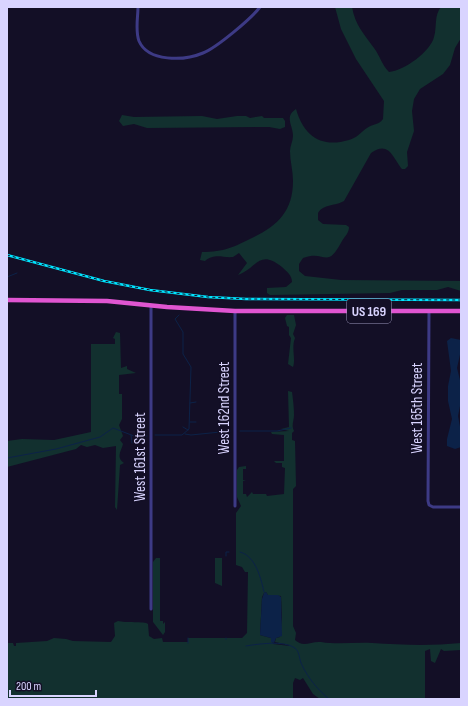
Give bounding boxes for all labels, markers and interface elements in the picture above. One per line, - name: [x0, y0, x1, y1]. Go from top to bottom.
- road number: US 169: [347, 299, 391, 323]
- street label: West 162nd Street: [215, 361, 234, 454]
- street label: West 165th Street: [408, 362, 427, 453]
- street label: West 161st Street: [131, 412, 150, 501]
- scale bar: [10, 672, 96, 698]
- text: 200 m: [16, 679, 42, 694]

